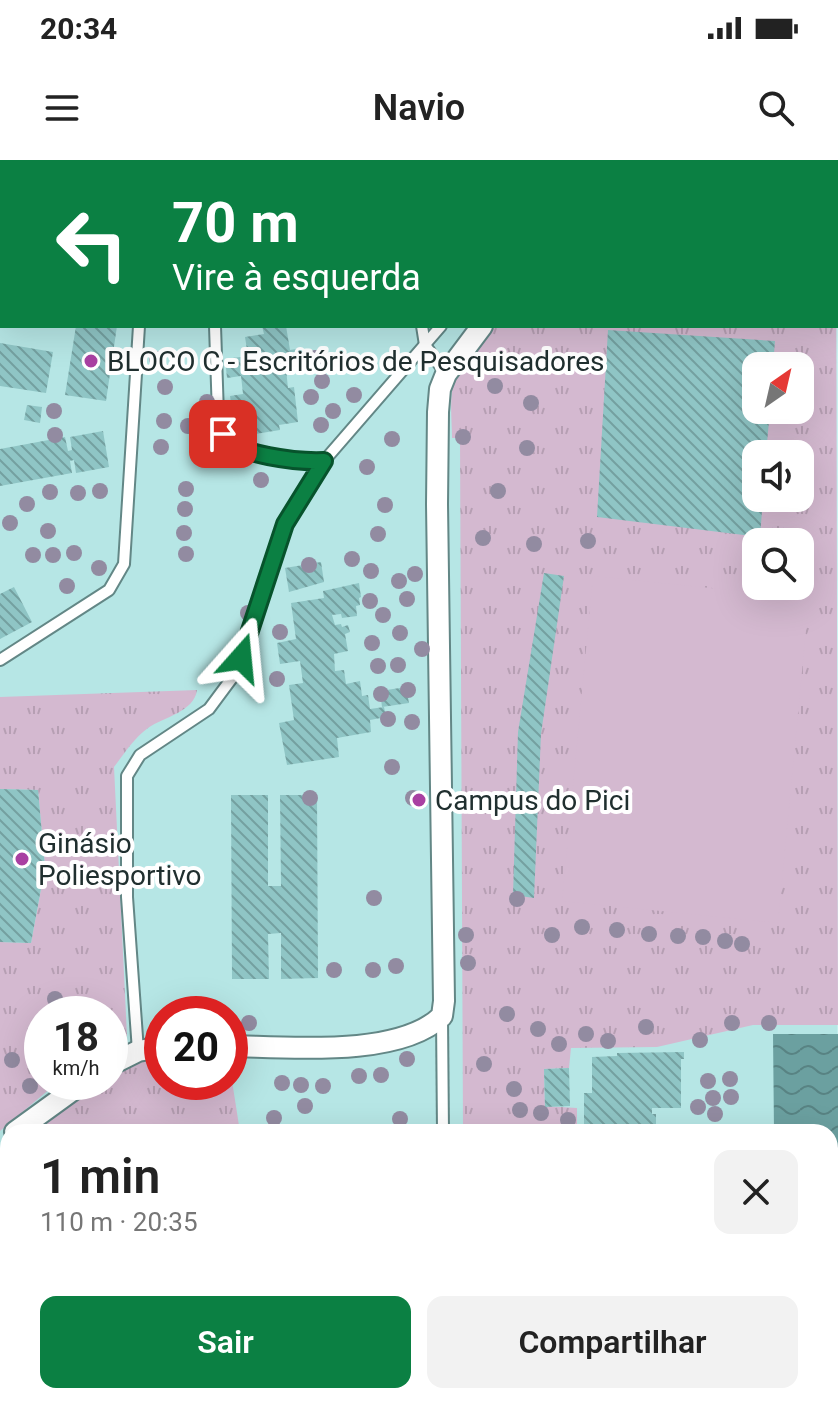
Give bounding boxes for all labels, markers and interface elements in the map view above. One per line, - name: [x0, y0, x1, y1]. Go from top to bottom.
- text: 20:34: [40, 11, 117, 46]
- icon: menu: [40, 86, 84, 130]
- icon: search: [754, 86, 798, 130]
- text: Navio: [373, 87, 465, 129]
- text: 70 m: [172, 190, 299, 256]
- icon: left: [40, 192, 144, 296]
- text: Vire à esquerda: [172, 257, 421, 299]
- place label: BLOCO C - Escritórios de Pesquisadores: [107, 345, 605, 378]
- marker: BLOCO C - Escritórios de Pesquisadores: [82, 352, 100, 370]
- north arrow: [742, 352, 814, 424]
- map controls: [742, 352, 814, 600]
- pin: [189, 400, 257, 468]
- icon: arrive: [201, 412, 245, 456]
- button: sound: [742, 440, 814, 512]
- button: search: [742, 528, 814, 600]
- position arrow: [199, 616, 283, 700]
- place label: Campus do Pici: [435, 784, 630, 817]
- marker: Campus do Pici: [410, 791, 428, 809]
- place label: Ginásio Poliesportivo: [38, 827, 202, 892]
- marker: Ginásio Poliesportivo: [13, 850, 31, 868]
- speed limit sign: 20: [144, 996, 248, 1100]
- text: 18: [53, 1014, 99, 1061]
- text: km/h: [53, 1056, 99, 1080]
- text: 1 min: [40, 1148, 160, 1205]
- button: close: [714, 1150, 798, 1234]
- text: 110 m · 20:35: [40, 1207, 198, 1237]
- button: Sair: [40, 1296, 411, 1388]
- button: Compartilhar: [427, 1296, 798, 1388]

